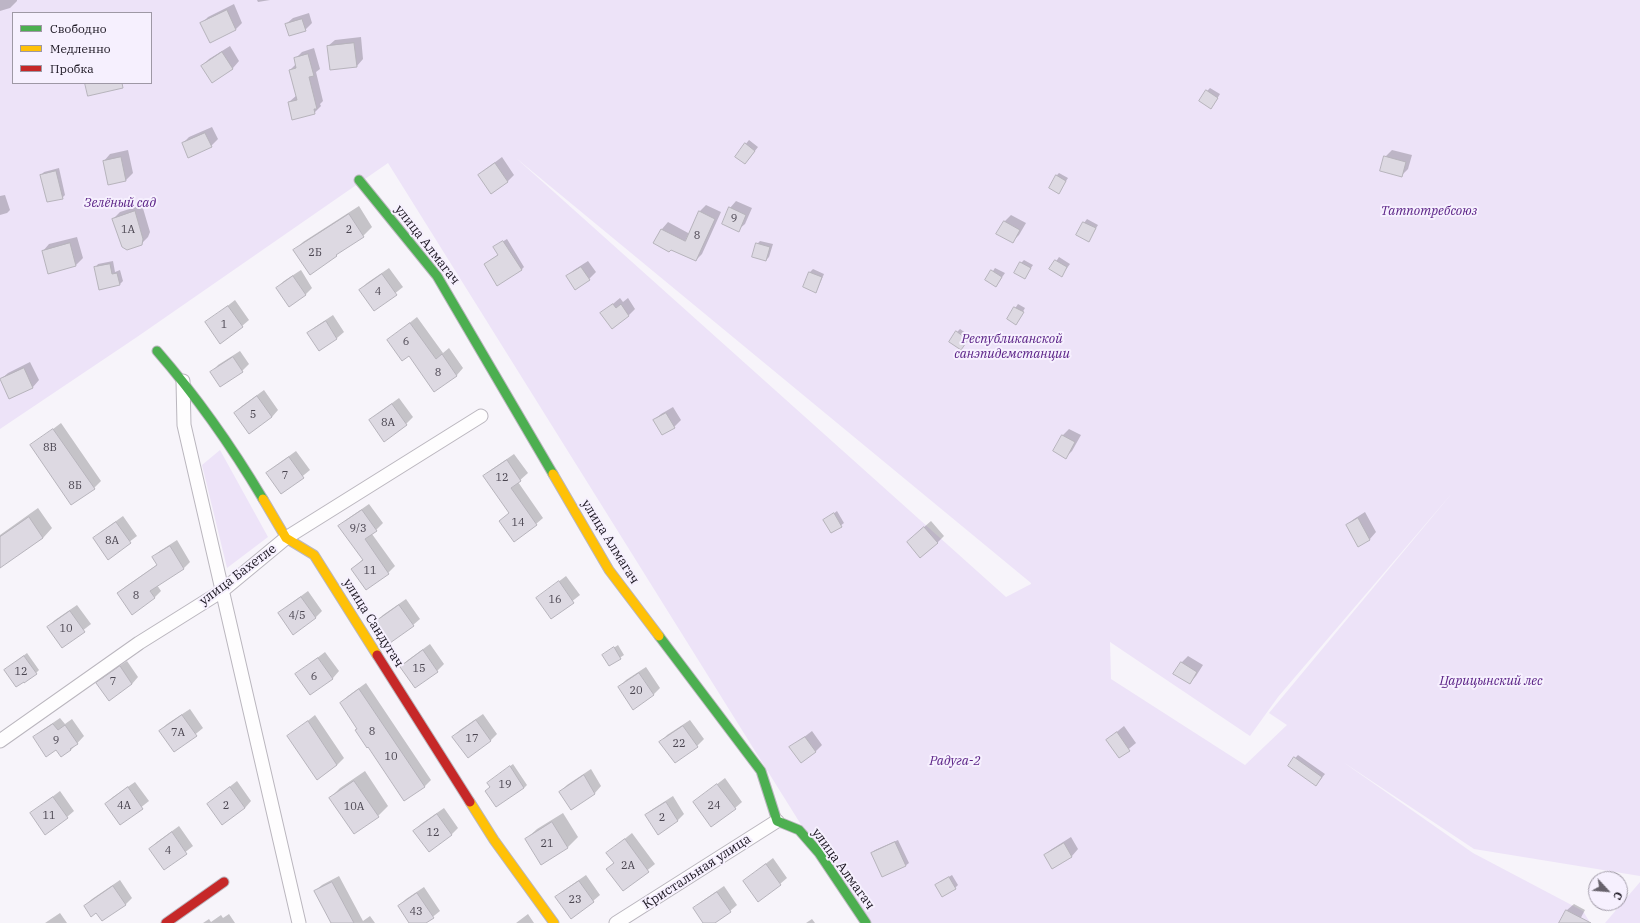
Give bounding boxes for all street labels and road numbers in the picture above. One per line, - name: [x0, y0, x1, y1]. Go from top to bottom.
- street label: улица Алмагач: [391, 202, 463, 288]
- street label: улица Алмагач: [578, 497, 642, 587]
- street label: улица Бахетле: [197, 541, 279, 609]
- street label: улица Сандугач: [339, 576, 407, 670]
- street label: улица Алмагач: [808, 825, 878, 913]
- street label: Кристальная улица: [640, 831, 754, 913]

